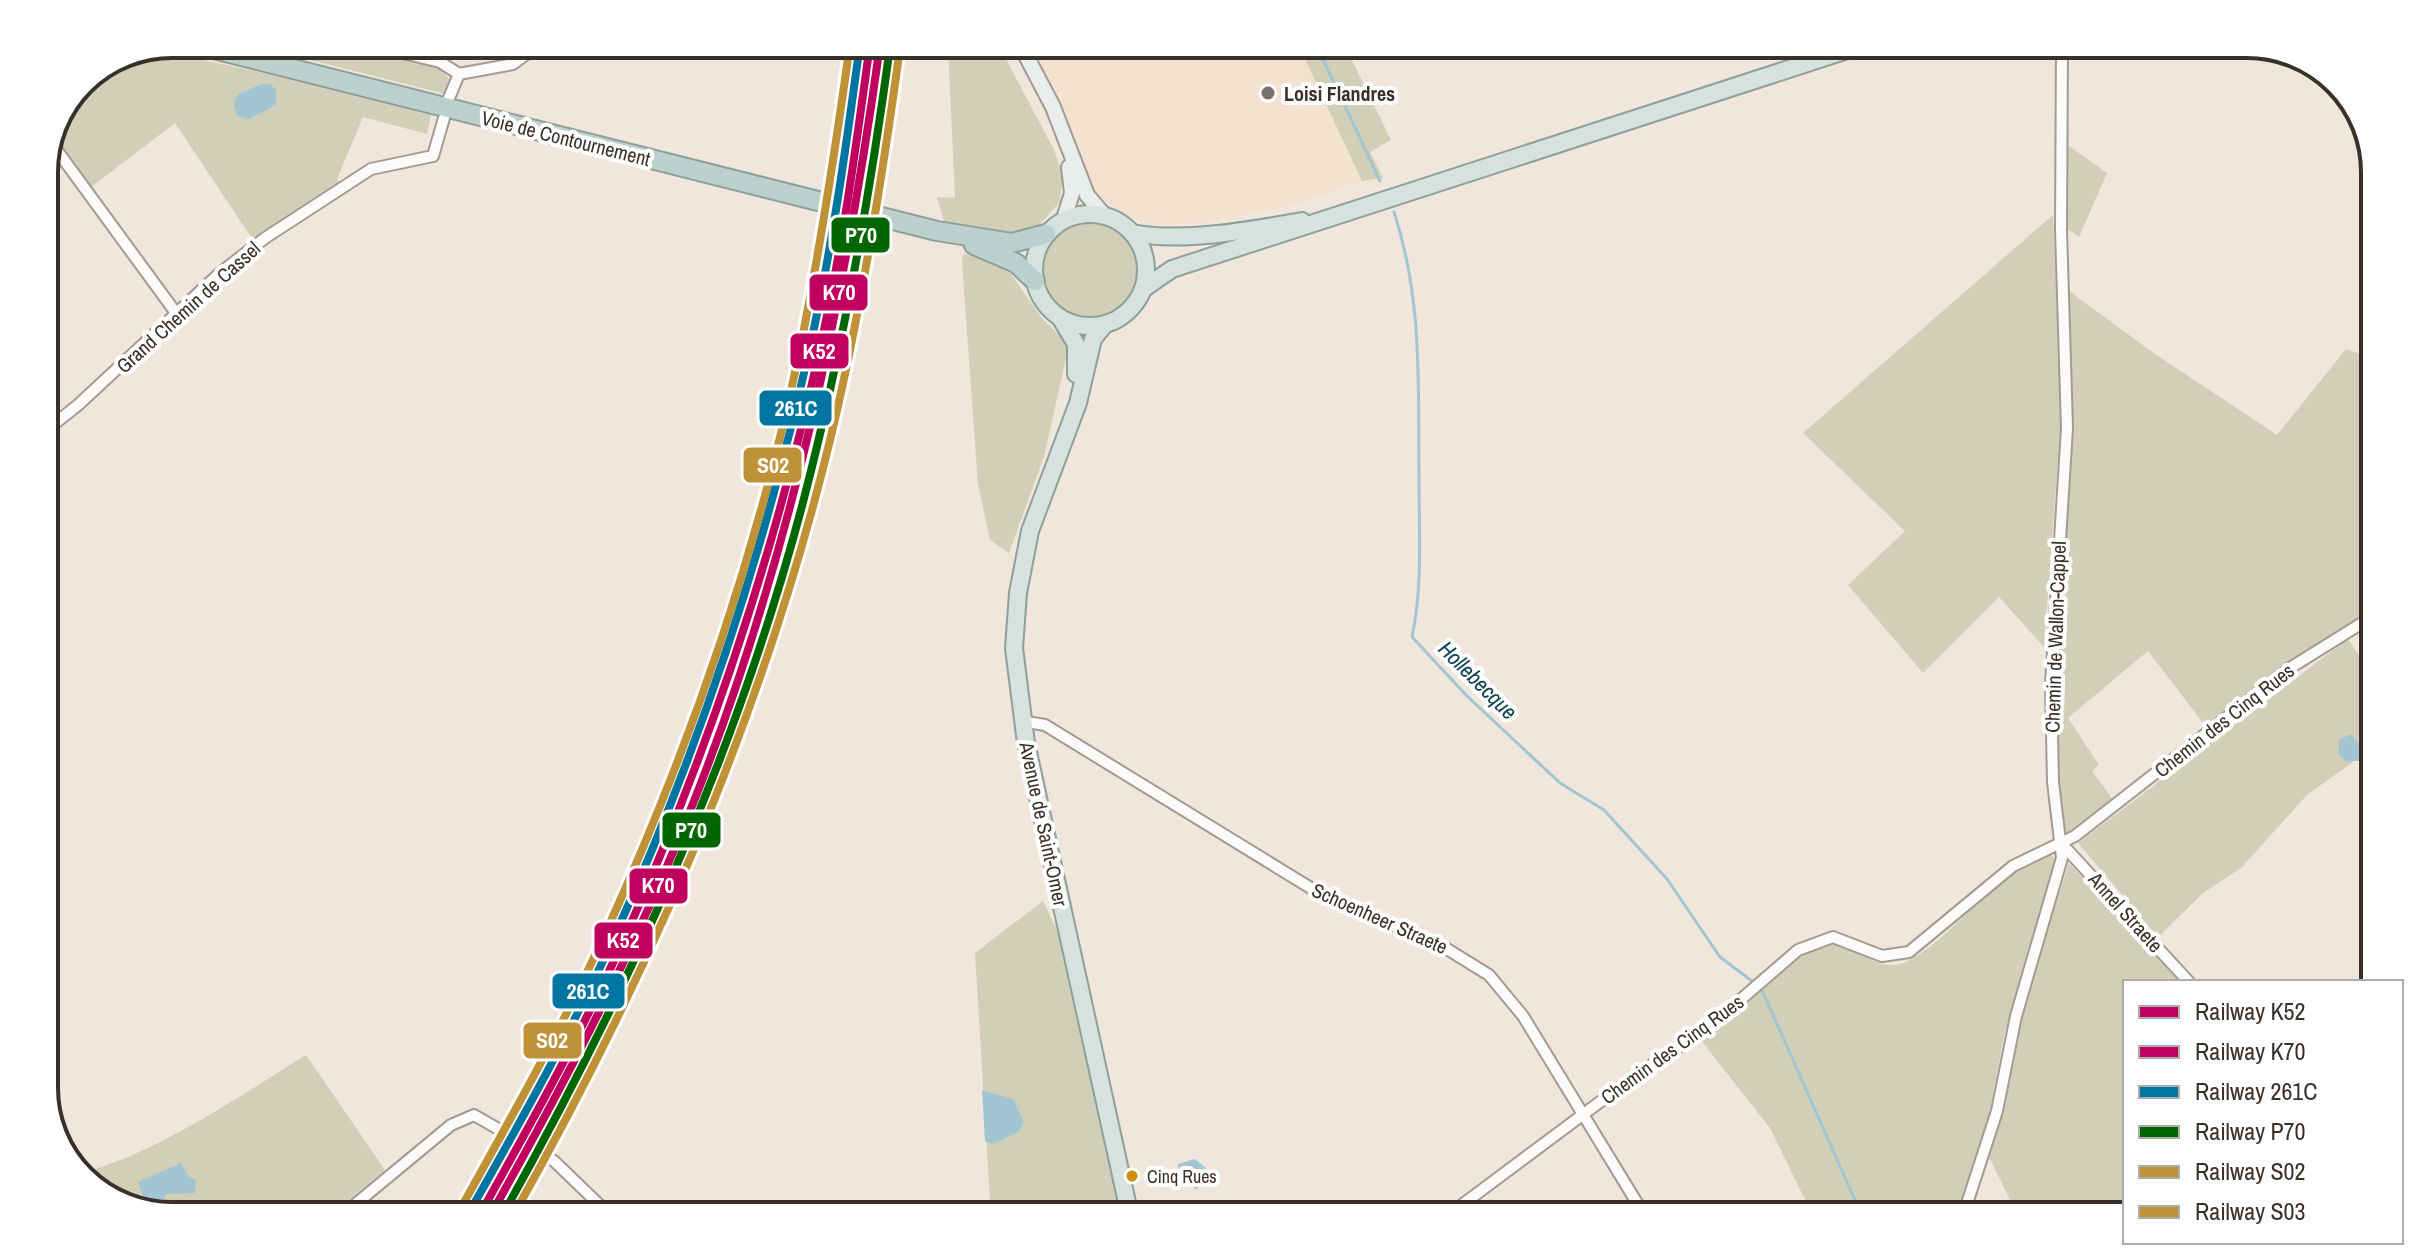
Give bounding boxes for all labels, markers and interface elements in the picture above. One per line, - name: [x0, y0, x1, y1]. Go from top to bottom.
- place label: Loisi Flandres: [1284, 80, 1395, 107]
- marker: Loisi Flandres: [1259, 84, 1277, 102]
- street label: Voie de Contournement: [479, 104, 654, 172]
- line badge: P70: [830, 216, 891, 254]
- text: P70: [845, 220, 877, 250]
- street label: Grand Chemin de Cassel: [110, 235, 266, 379]
- line badge: K70: [808, 273, 869, 312]
- text: K70: [822, 277, 856, 307]
- line badge: K52: [789, 332, 850, 370]
- text: K52: [802, 336, 836, 366]
- line badge: 261C: [758, 389, 833, 427]
- text: 261C: [774, 393, 818, 423]
- line badge: S02: [742, 446, 803, 484]
- text: S02: [757, 450, 789, 480]
- street label: Chemin de Wallon-Cappel: [2038, 541, 2072, 733]
- water label: Hollebecque: [1432, 634, 1524, 726]
- street label: Chemin des Cinq Rues: [2149, 657, 2299, 783]
- street label: Avenue de Saint-Omer: [1013, 738, 1075, 909]
- line badge: P70: [661, 811, 722, 849]
- text: P70: [675, 815, 707, 845]
- street label: Annel Straete: [2082, 865, 2169, 958]
- line badge: K70: [628, 867, 689, 905]
- text: K70: [641, 870, 675, 900]
- street label: Schoenheer Straete: [1308, 876, 1452, 960]
- line badge: K52: [593, 921, 654, 960]
- text: K52: [606, 925, 640, 955]
- line badge: 261C: [551, 972, 626, 1010]
- text: 261C: [566, 976, 610, 1006]
- legend: [2123, 980, 2403, 1244]
- street label: Chemin des Cinq Rues: [1595, 988, 1749, 1110]
- text: Railway K52: [2195, 995, 2305, 1027]
- line badge: S02: [522, 1021, 583, 1060]
- text: S02: [536, 1025, 568, 1055]
- text: Railway K70: [2195, 1035, 2305, 1067]
- text: Railway 261C: [2195, 1075, 2318, 1107]
- text: Railway P70: [2195, 1115, 2305, 1147]
- text: Railway S02: [2195, 1155, 2305, 1187]
- place label: Cinq Rues: [1147, 1164, 1217, 1189]
- marker: Cinq Rues: [1124, 1168, 1140, 1184]
- text: Railway S03: [2195, 1195, 2305, 1227]

